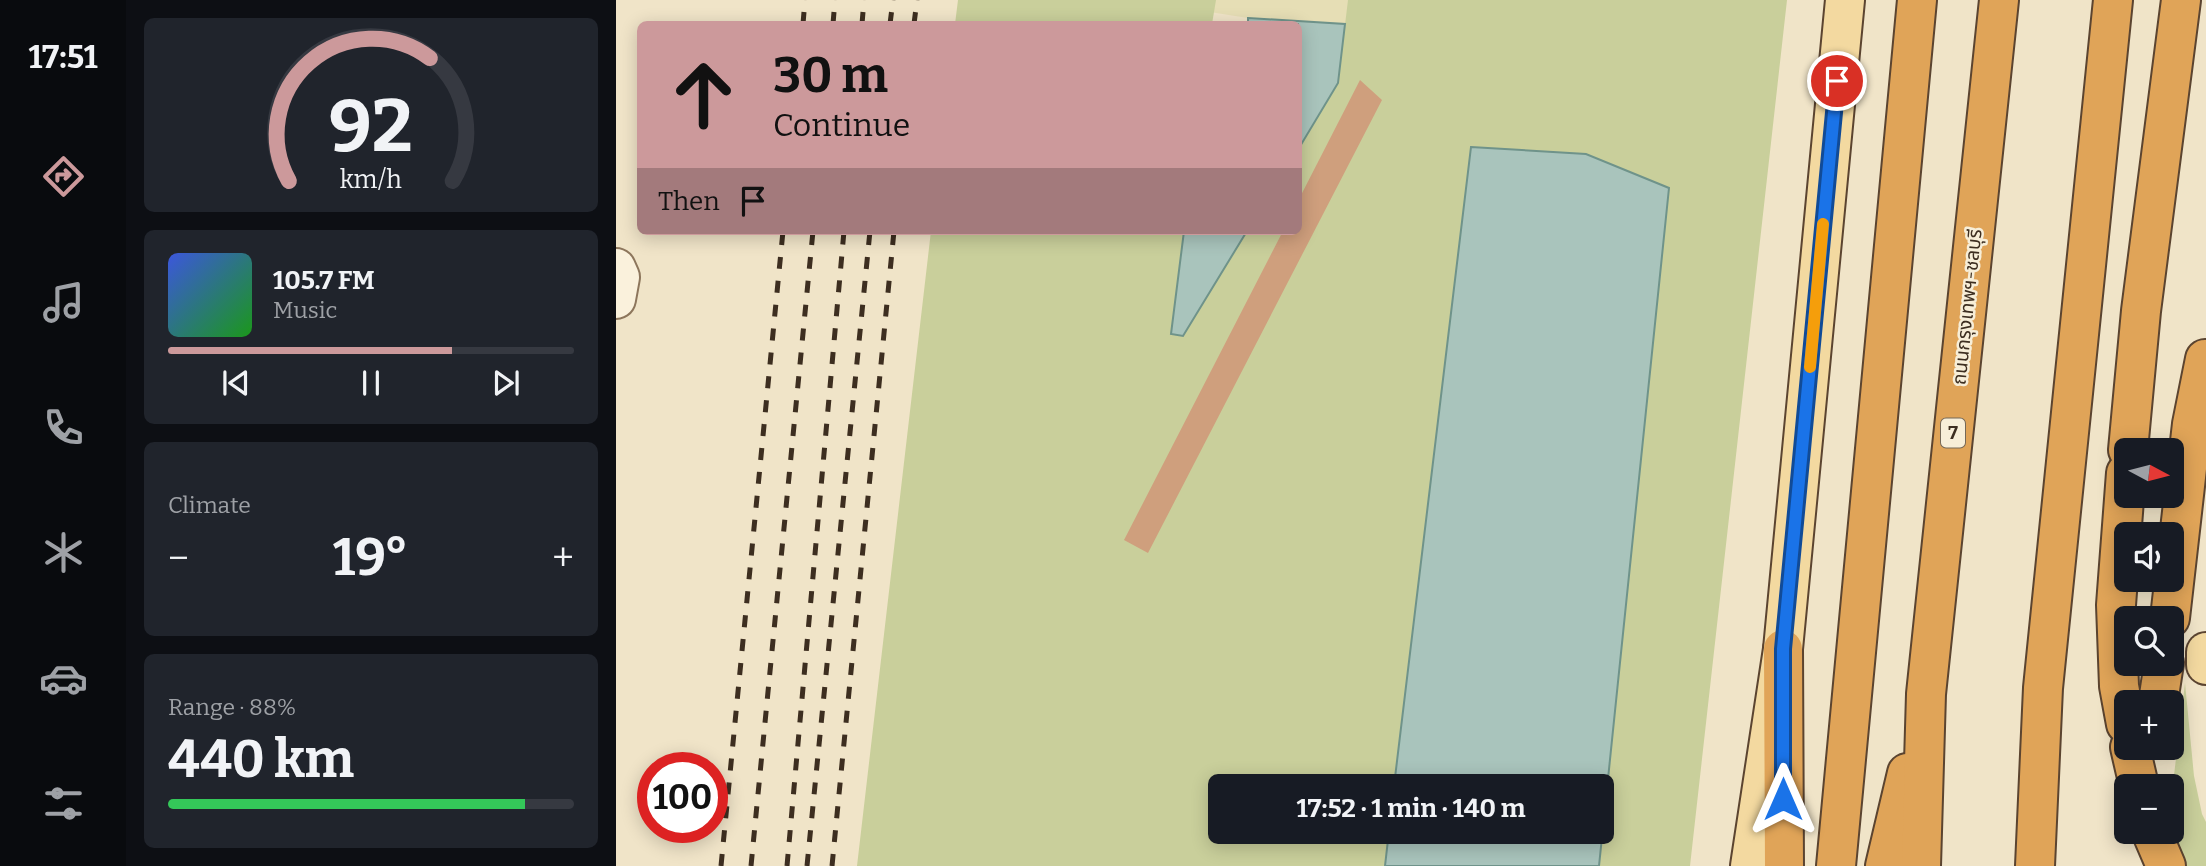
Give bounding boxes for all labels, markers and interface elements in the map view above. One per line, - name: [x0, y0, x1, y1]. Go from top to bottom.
- text: 17:51: [28, 38, 98, 76]
- text: 30 m: [773, 46, 888, 105]
- icon: ahead: [658, 49, 749, 140]
- pin: [1807, 51, 1867, 111]
- icon: arrive: [1818, 62, 1856, 100]
- text: 92: [329, 83, 413, 170]
- text: Continue: [773, 106, 910, 144]
- icon: directions: [39, 152, 88, 201]
- text: km/h: [340, 165, 402, 195]
- icon: arrive: [734, 182, 772, 220]
- text: Then: [658, 186, 720, 217]
- street label: ถนนกรุงเทพฯ-ชลบุรี: [1947, 228, 1987, 386]
- text: 105.7 FM: [273, 265, 375, 296]
- icon: music: [39, 278, 88, 327]
- text: Music: [273, 296, 337, 324]
- icon: previous: [217, 364, 255, 402]
- icon: pause: [352, 364, 390, 402]
- icon: next: [487, 364, 525, 402]
- icon: phone: [39, 403, 88, 452]
- road number: 7: [1941, 418, 1965, 447]
- north arrow: [2114, 438, 2184, 508]
- map controls: [2114, 438, 2184, 844]
- text: Climate: [168, 491, 251, 519]
- button: sound: [2114, 522, 2184, 592]
- text: 19°: [333, 526, 408, 589]
- icon: climate: [39, 528, 88, 577]
- text: −: [168, 535, 189, 581]
- text: +: [552, 535, 574, 581]
- button: search: [2114, 606, 2184, 676]
- icon: car: [39, 654, 88, 703]
- button: +: [2114, 690, 2184, 760]
- text: Range · 88%: [168, 693, 296, 721]
- text: 440 km: [168, 728, 354, 791]
- speed limit sign: 100: [637, 752, 728, 843]
- position arrow: [1746, 762, 1820, 836]
- button: −: [2114, 774, 2184, 844]
- icon: filters: [39, 779, 88, 828]
- text: 17:52 · 1 min · 140 m: [1296, 793, 1526, 824]

